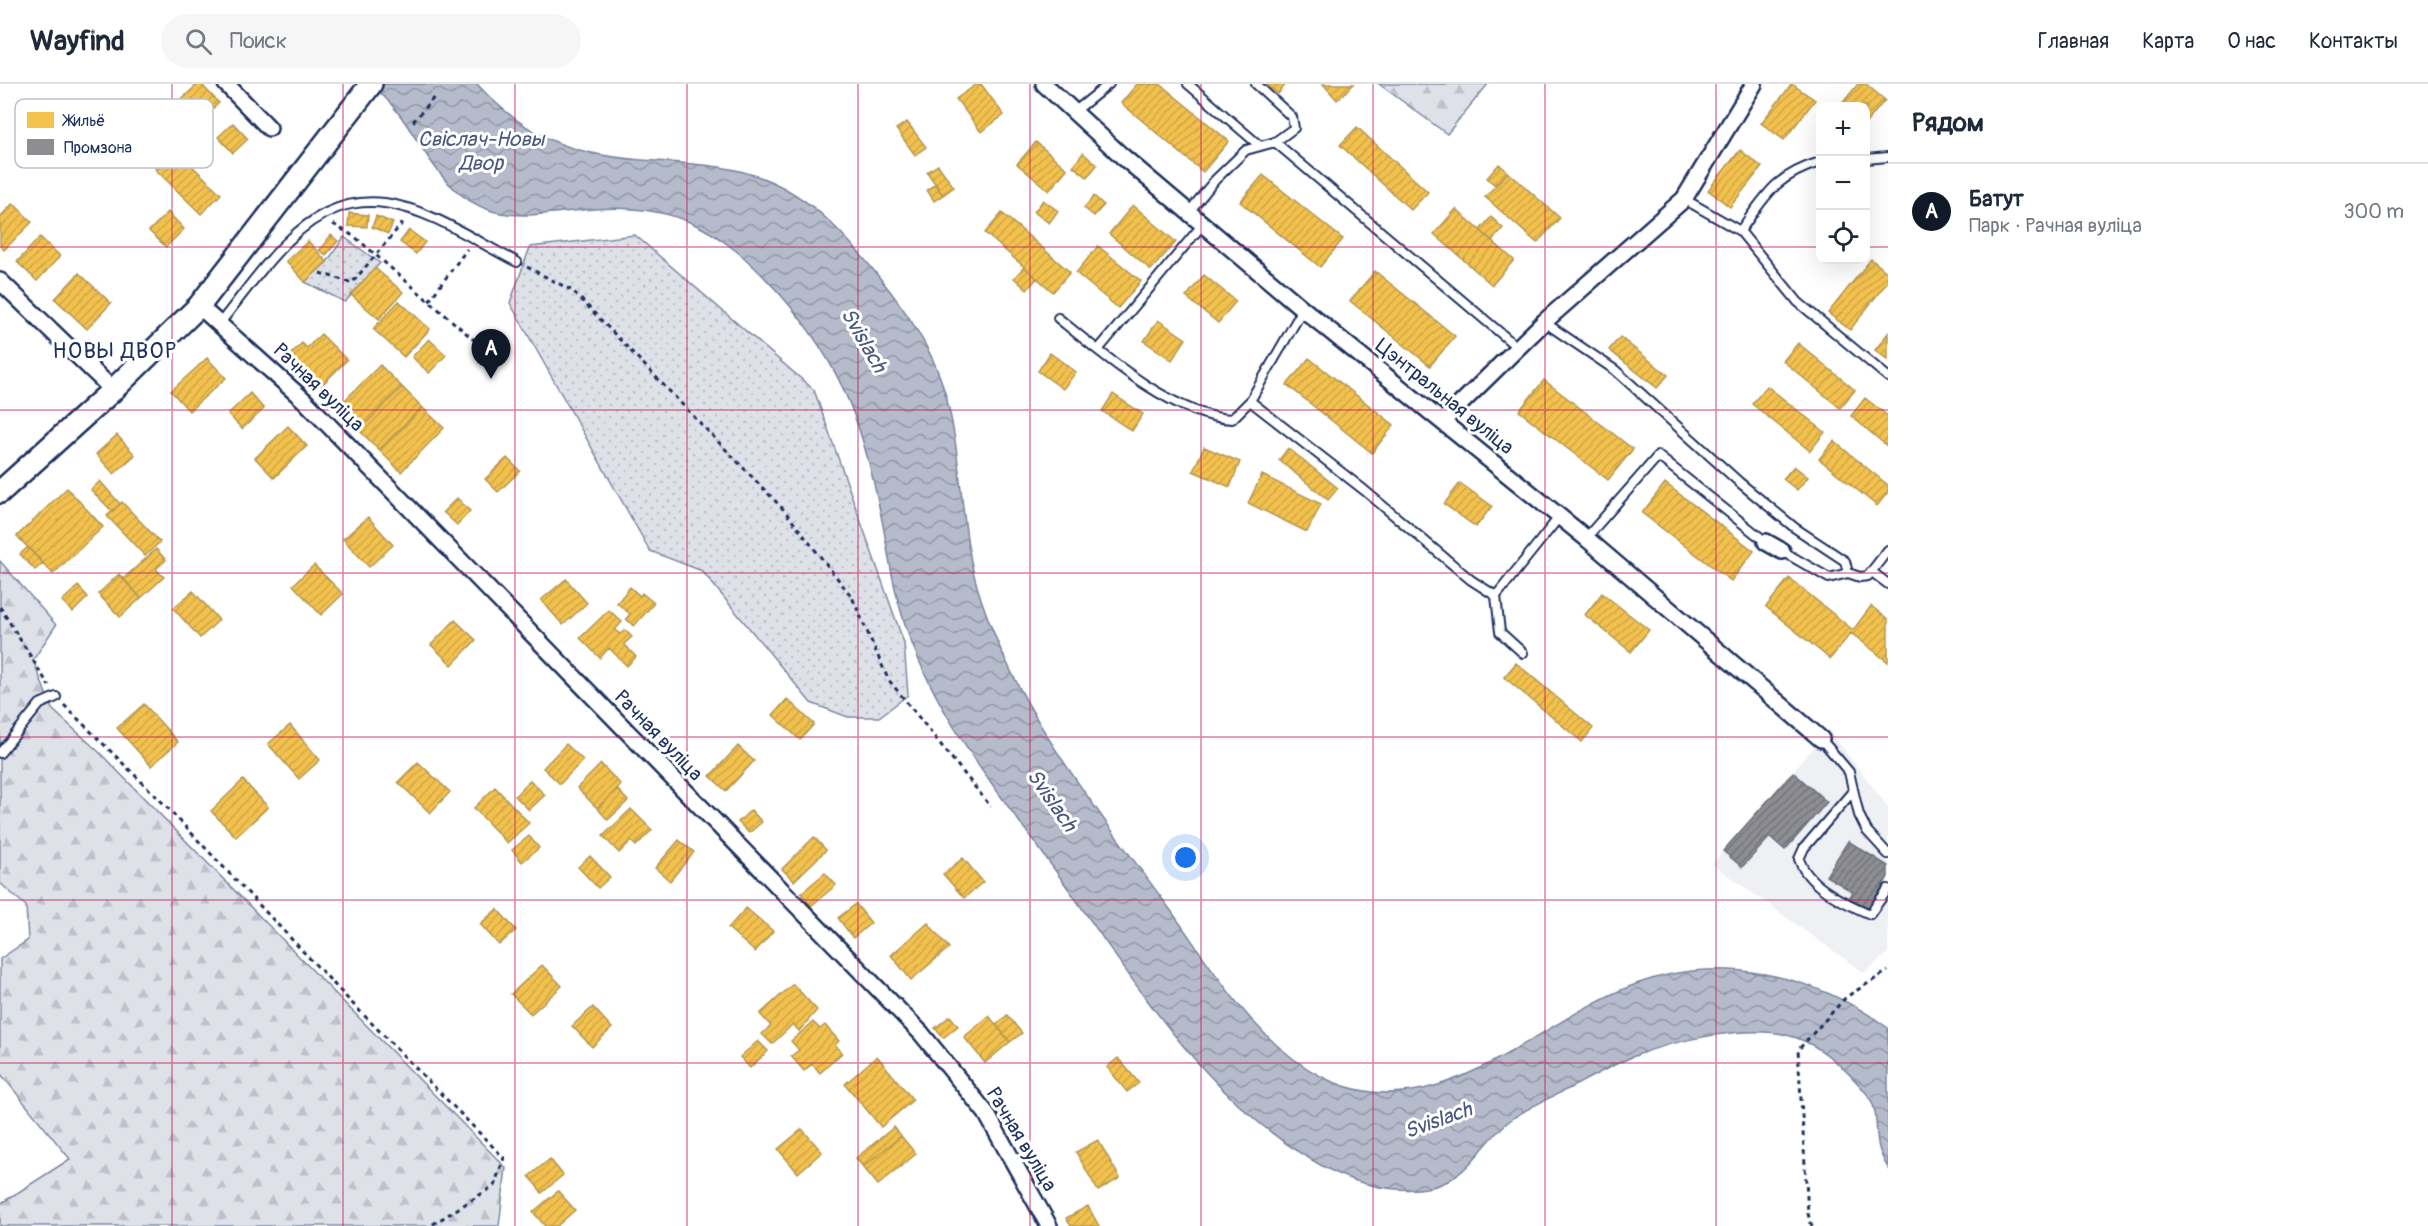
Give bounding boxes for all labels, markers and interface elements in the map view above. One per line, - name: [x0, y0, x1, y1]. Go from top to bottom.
- search box: [161, 14, 581, 68]
- text: Wayfind: [30, 24, 125, 59]
- icon: search: [182, 25, 215, 58]
- text: Поиск: [230, 27, 287, 55]
- text: Главная: [2038, 28, 2109, 55]
- text: Карта: [2142, 28, 2194, 55]
- text: О нас: [2227, 28, 2276, 55]
- text: Контакты: [2309, 28, 2398, 55]
- legend: [15, 99, 213, 168]
- map controls: [1816, 102, 1870, 264]
- button: +: [1816, 102, 1870, 156]
- text: Рядом: [1912, 107, 1984, 139]
- text: Жильё: [61, 111, 105, 131]
- water label: Свіслач-Новы Двор: [418, 126, 546, 177]
- text: Промзона: [64, 138, 132, 158]
- button: −: [1816, 156, 1870, 210]
- text: Батут: [1969, 185, 2024, 213]
- text: A: [1925, 199, 1938, 224]
- text: 300 m: [2343, 199, 2404, 224]
- button: locate: [1816, 210, 1870, 264]
- text: Парк · Рачная вуліца: [1969, 213, 2142, 238]
- water label: Svislach: [834, 303, 893, 378]
- pin: A: [472, 330, 510, 379]
- street label: Цэнтральная вуліца: [1370, 333, 1519, 460]
- district label: НОВЫ ДВОР: [52, 337, 178, 365]
- street label: Рачная вуліца: [268, 338, 369, 437]
- street label: Рачная вуліца: [609, 685, 708, 786]
- water label: Svislach: [1020, 764, 1083, 838]
- your location: [1171, 843, 1200, 872]
- street label: Рачная вуліца: [981, 1083, 1062, 1196]
- water label: Svislach: [1401, 1095, 1477, 1145]

